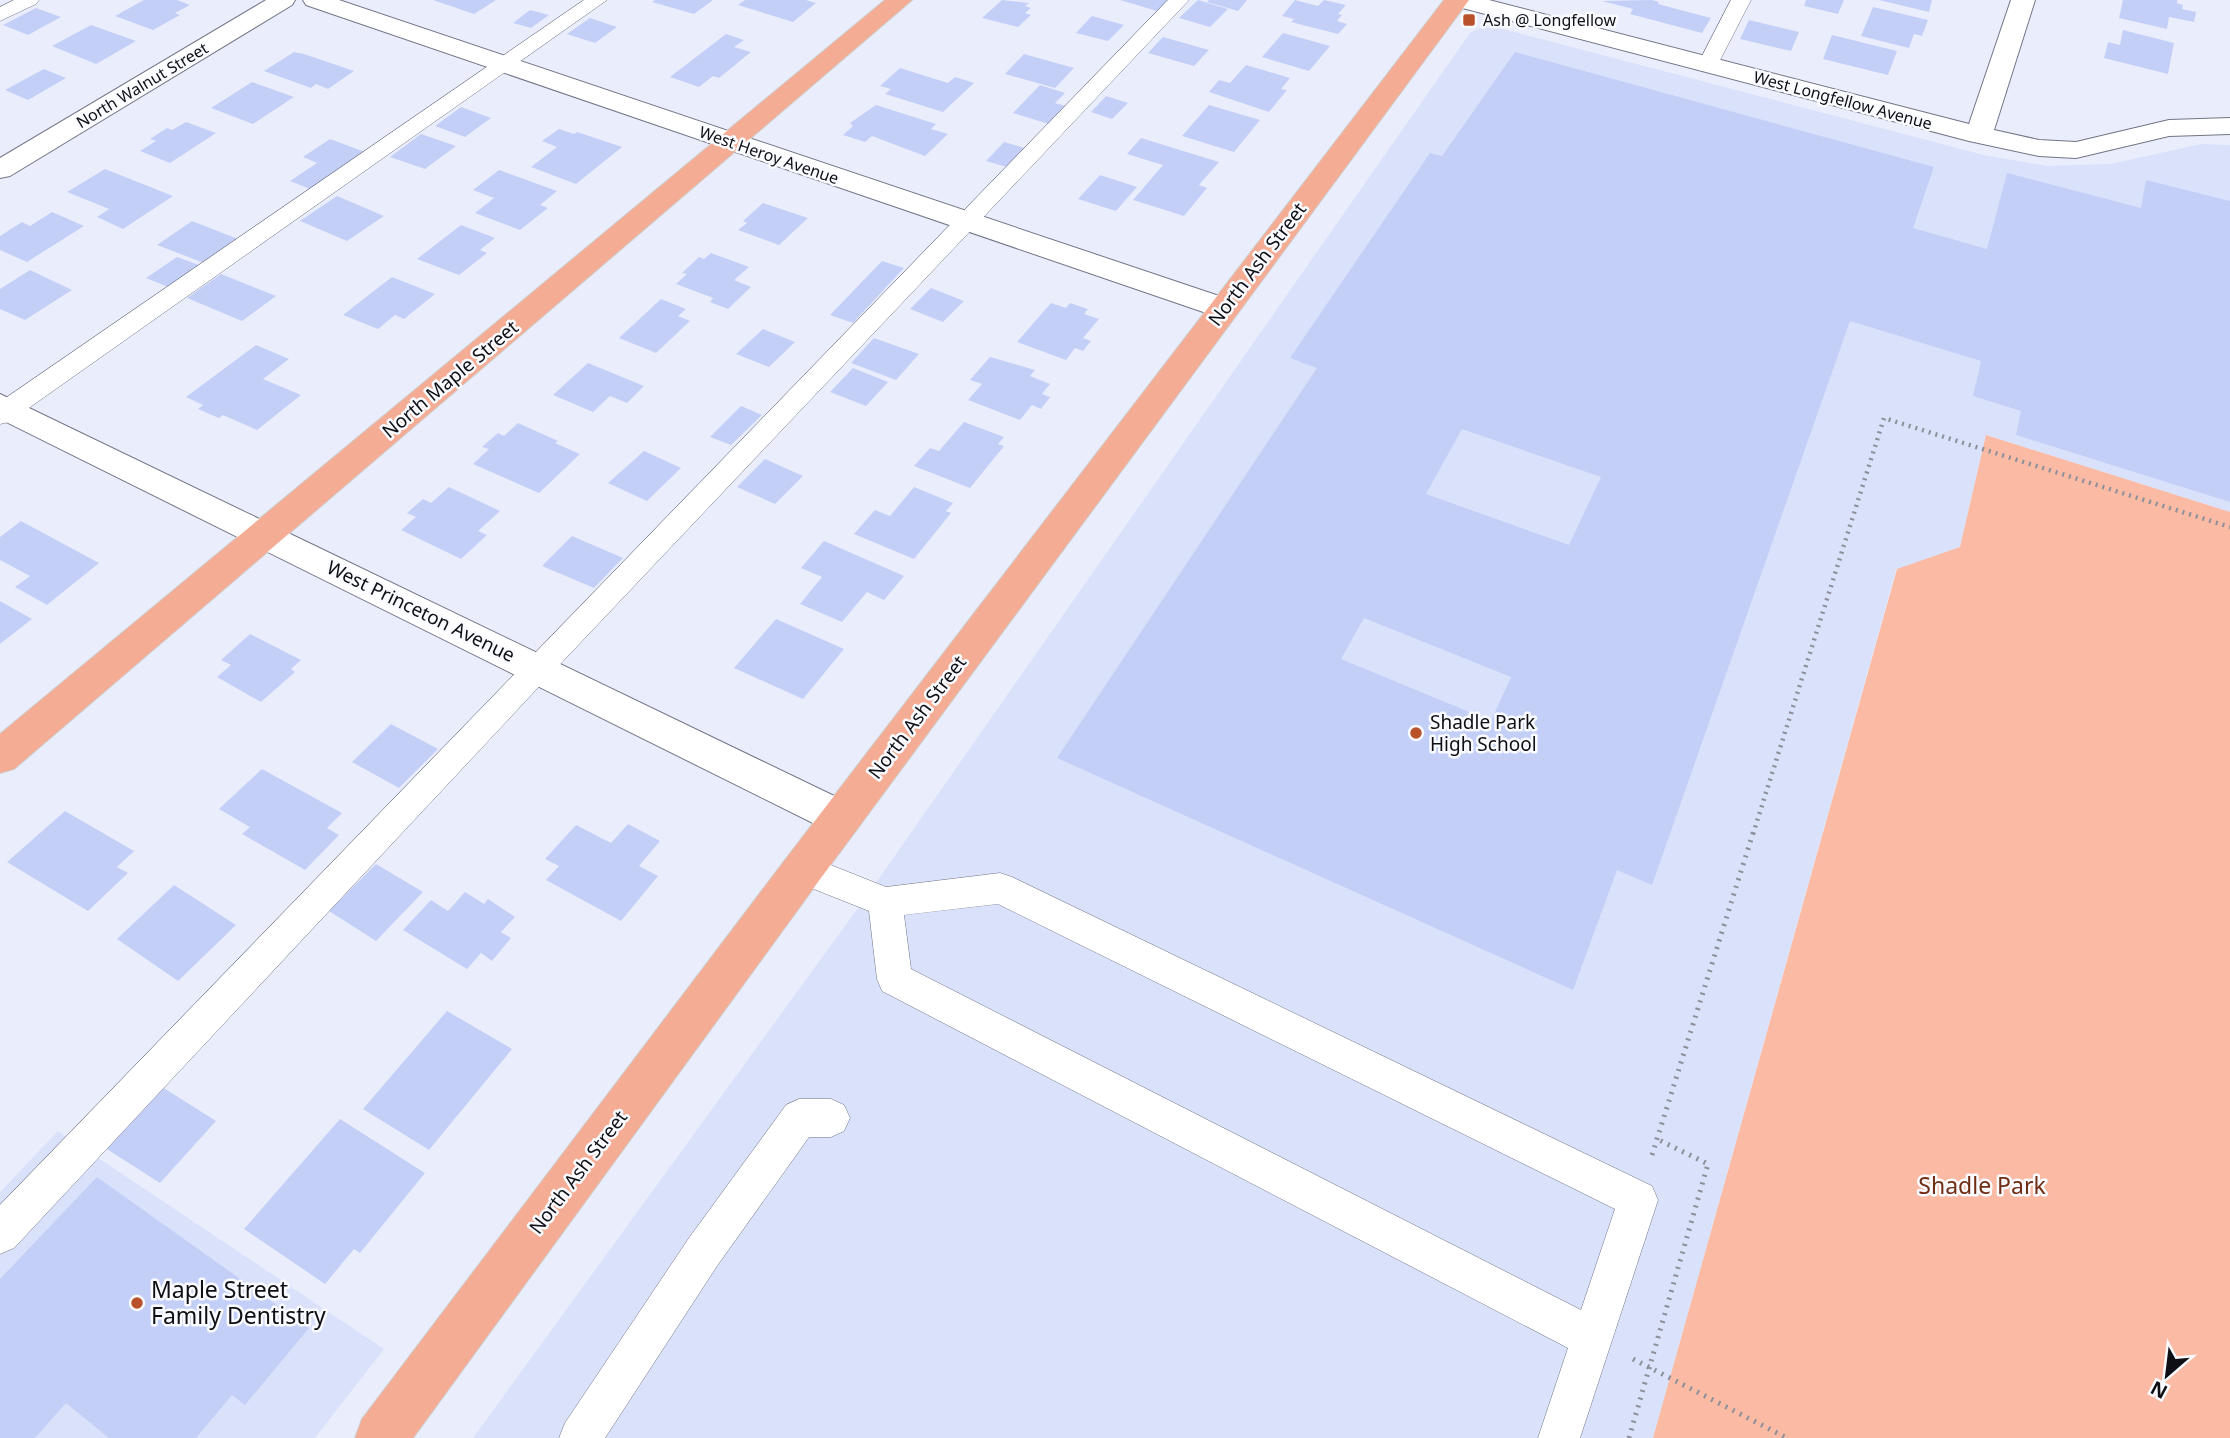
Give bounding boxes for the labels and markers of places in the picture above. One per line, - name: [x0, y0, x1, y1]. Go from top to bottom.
- place label: Ash @ Longfellow: [1483, 9, 1616, 31]
- marker: Ash @ Longfellow: [1461, 12, 1477, 28]
- place label: Shadle Park High School: [1430, 709, 1537, 757]
- marker: Shadle Park High School: [1408, 725, 1424, 741]
- place label: Maple Street Family Dentistry: [151, 1273, 326, 1331]
- marker: Maple Street Family Dentistry: [129, 1295, 145, 1311]

